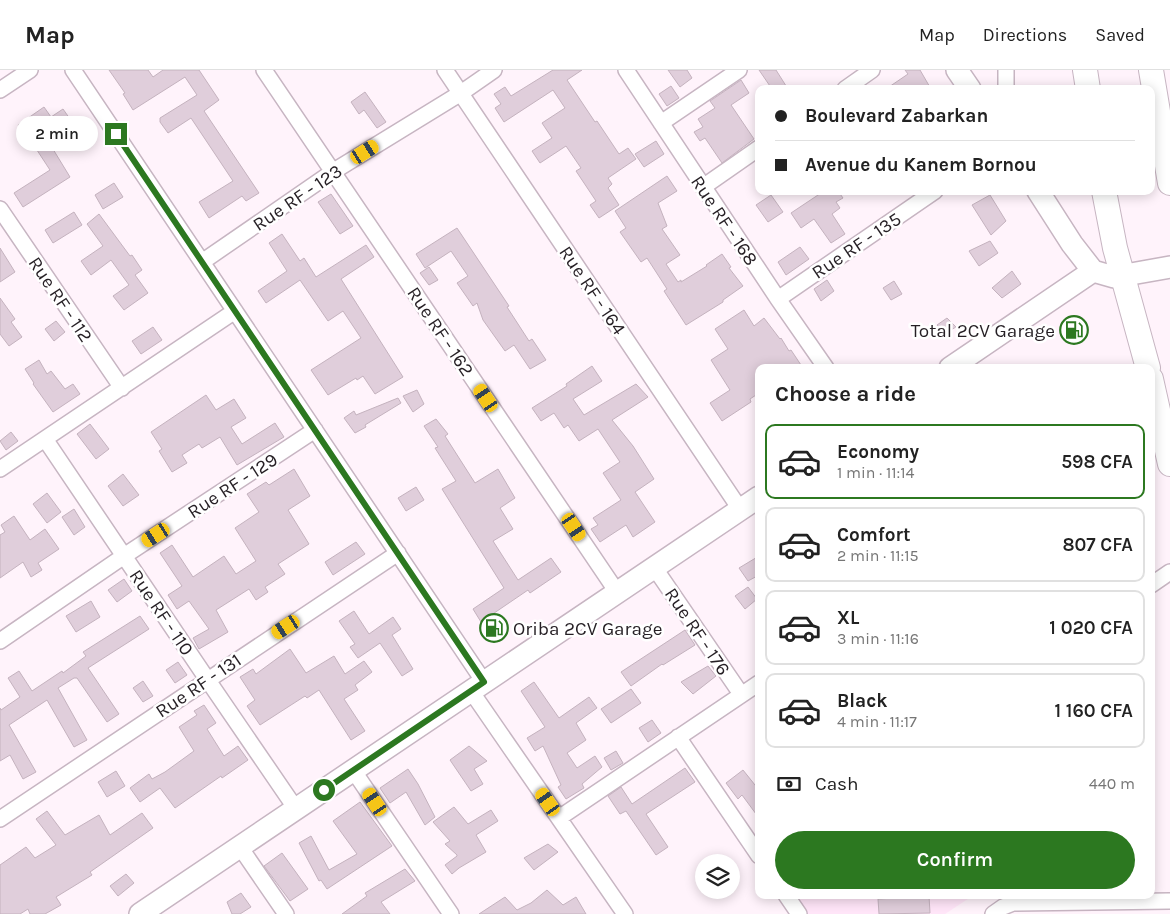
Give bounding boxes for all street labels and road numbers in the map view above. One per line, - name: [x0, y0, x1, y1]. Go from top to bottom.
- street label: Rue RF - 123: [249, 160, 346, 236]
- street label: Rue RF - 168: [686, 172, 762, 270]
- street label: Rue RF - 135: [808, 208, 905, 284]
- street label: Rue RF - 164: [554, 242, 630, 339]
- street label: Rue RF - 112: [24, 253, 97, 346]
- street label: Rue RF - 162: [402, 283, 478, 380]
- street label: Rue RF - 129: [183, 449, 282, 523]
- street label: Rue RF - 110: [125, 566, 198, 660]
- street label: Rue RF - 176: [660, 584, 734, 679]
- street label: Rue RF - 131: [152, 649, 246, 722]

